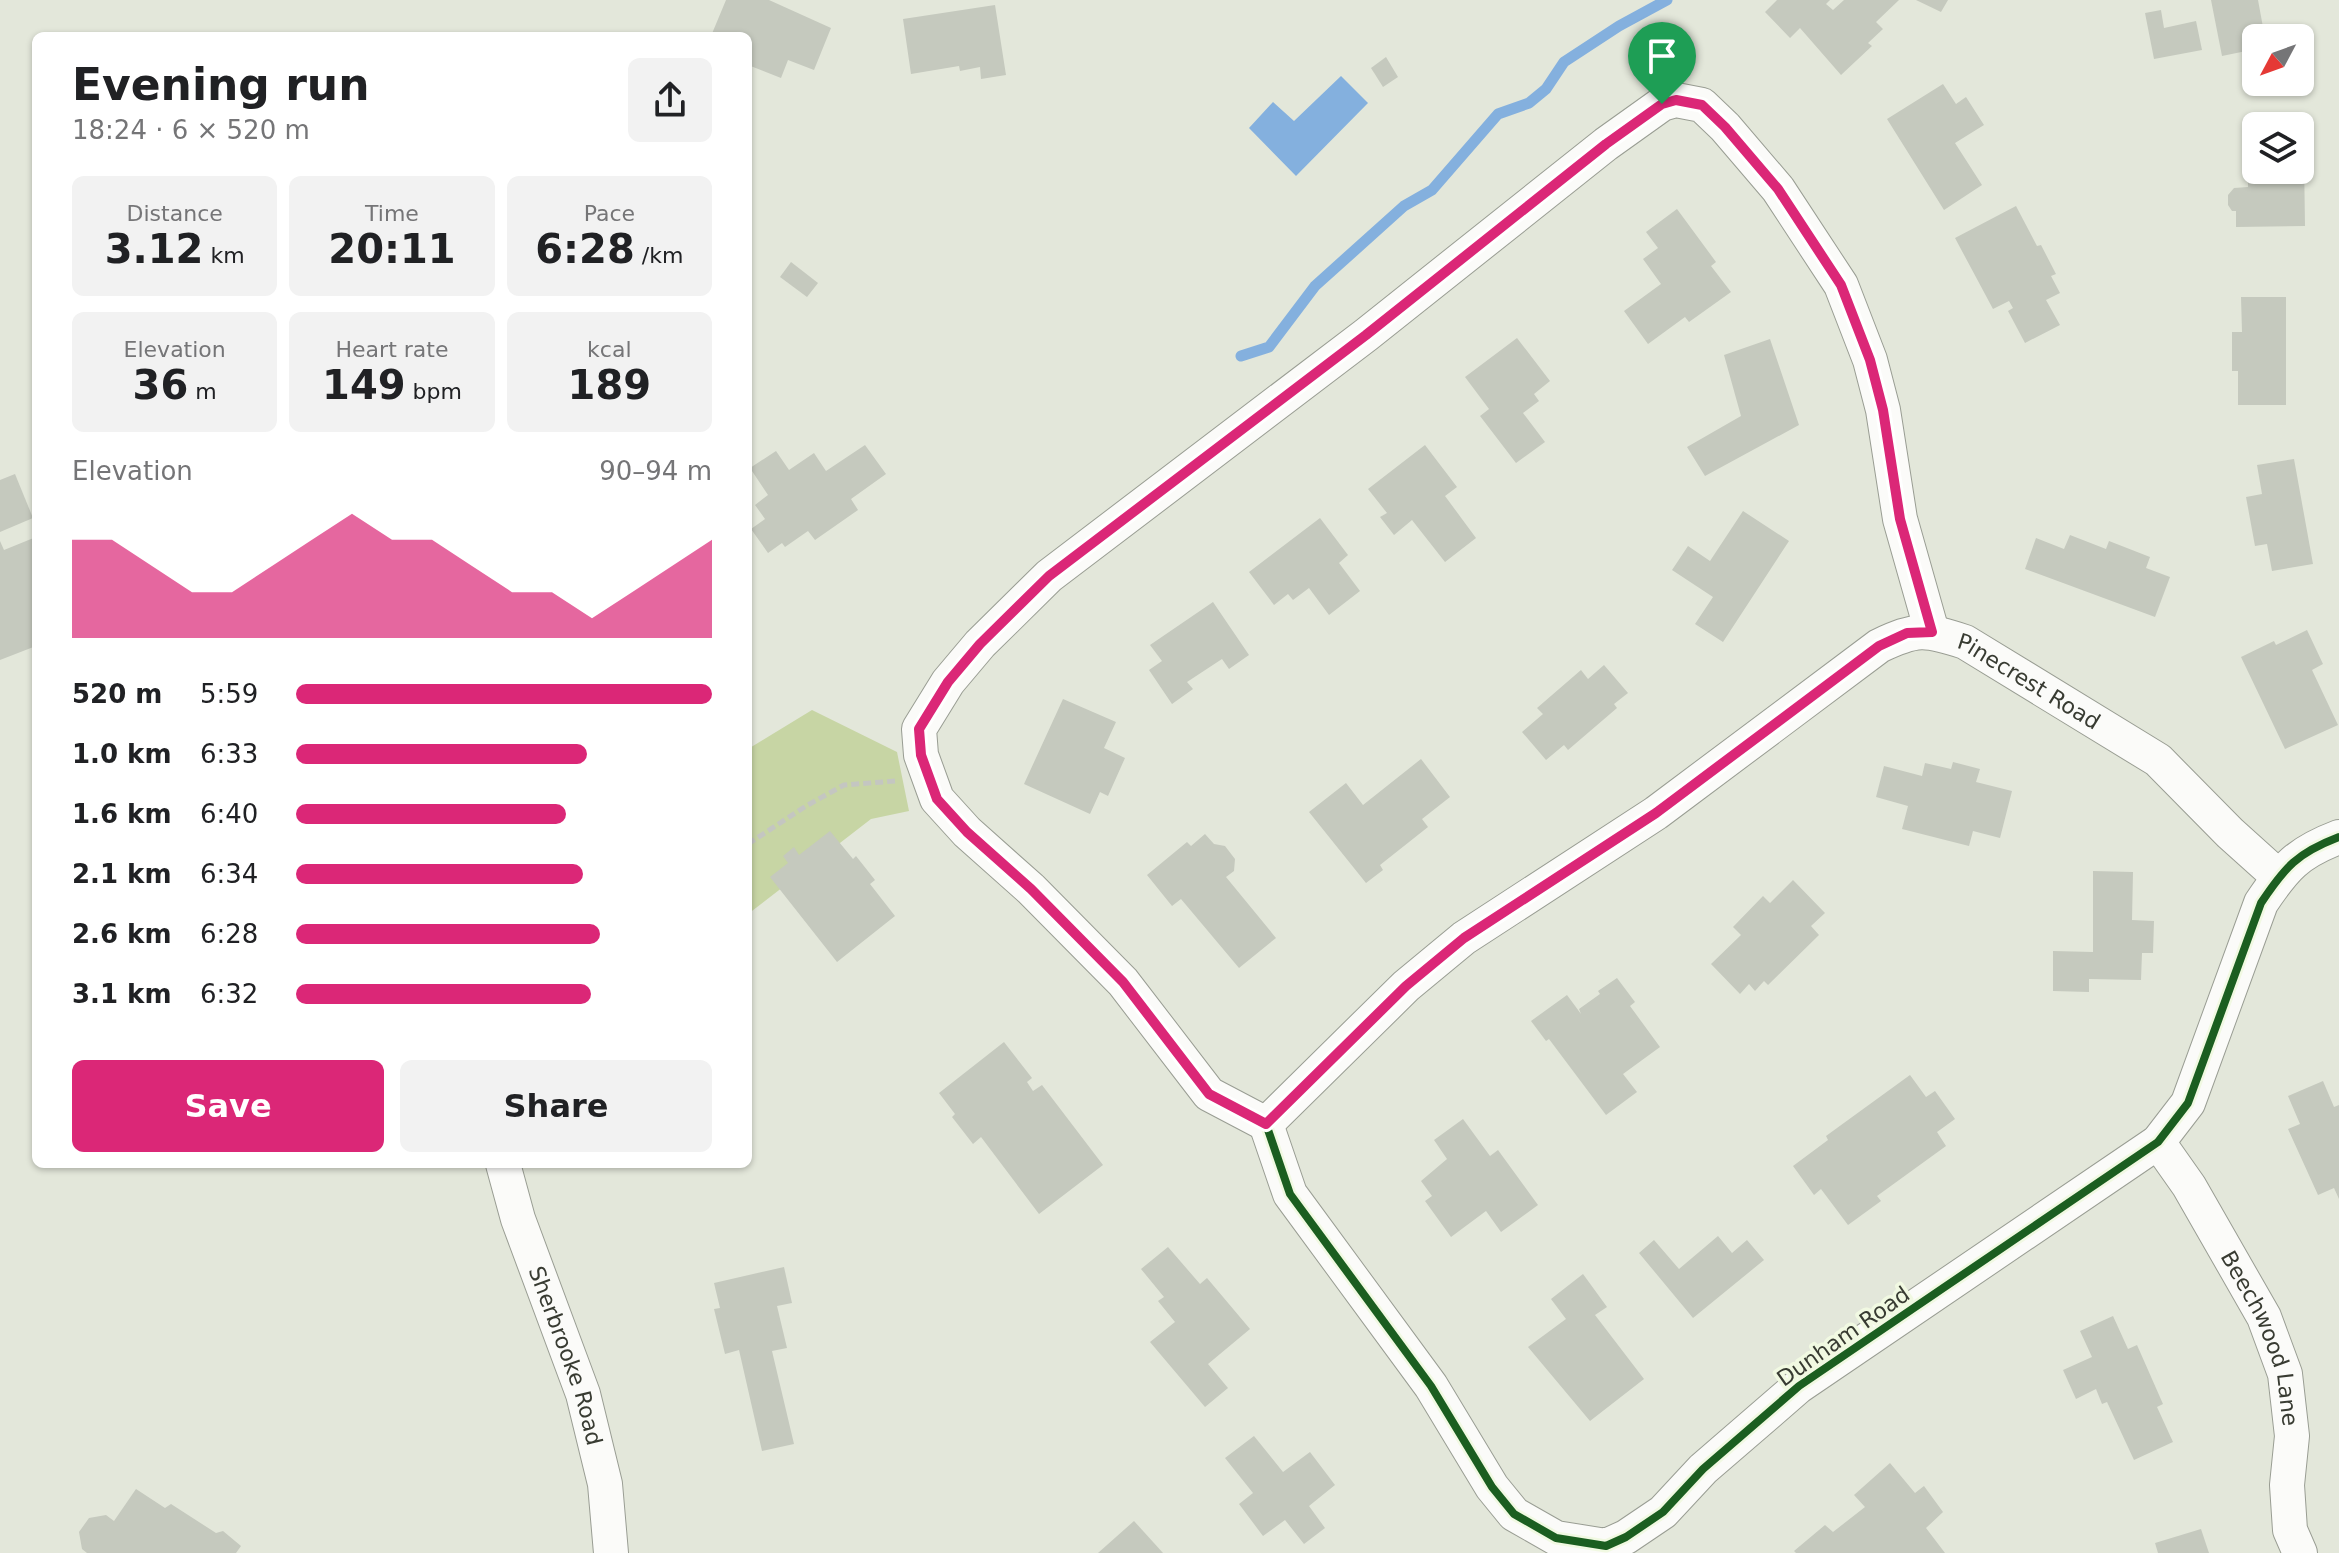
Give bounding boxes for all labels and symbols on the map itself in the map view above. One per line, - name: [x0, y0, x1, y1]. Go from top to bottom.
- pin: [1628, 22, 1696, 104]
- north arrow: [2242, 24, 2314, 96]
- street label: Pinecrest Road: [1955, 628, 2105, 735]
- street label: Beechwood Lane: [2216, 1246, 2303, 1427]
- street label: Sherbrooke Road: [524, 1263, 607, 1448]
- street label: Dunham Road: [1772, 1281, 1914, 1391]

